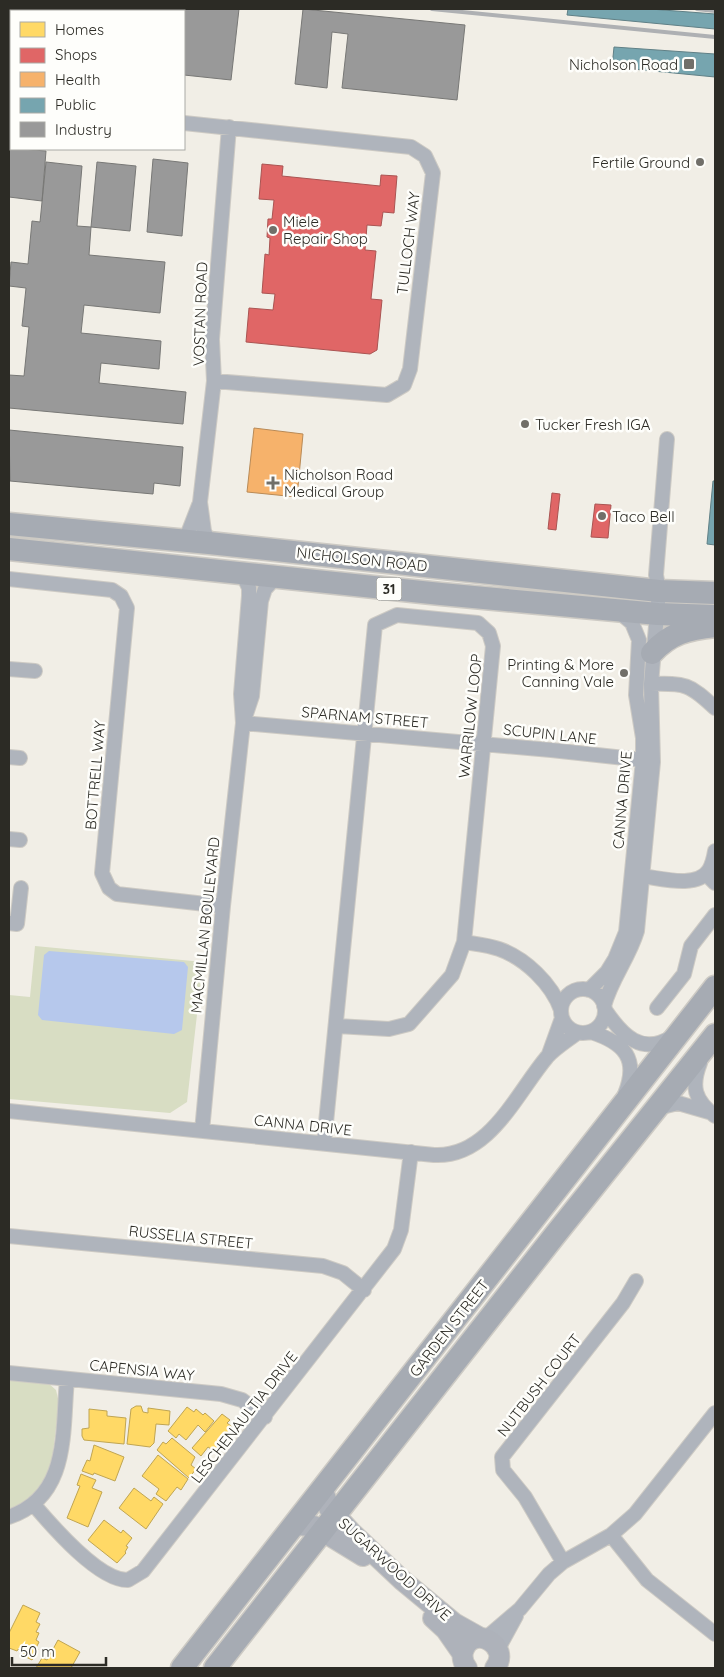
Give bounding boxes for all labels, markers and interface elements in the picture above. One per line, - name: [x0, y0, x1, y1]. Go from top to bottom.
- legend: [10, 10, 185, 150]
- text: Homes: [55, 20, 104, 39]
- text: Shops: [55, 45, 97, 64]
- place label: Nicholson Road: [569, 55, 678, 74]
- marker: Nicholson Road: [682, 57, 696, 71]
- text: Health: [55, 70, 100, 89]
- text: Public: [55, 95, 96, 114]
- text: Industry: [55, 120, 112, 139]
- place label: Fertile Ground: [592, 153, 690, 172]
- marker: Fertile Ground: [694, 156, 706, 168]
- street label: TULLOCH WAY: [392, 190, 424, 295]
- place label: Miele Repair Shop: [283, 212, 368, 248]
- marker: Miele Repair Shop: [267, 224, 279, 236]
- street label: VOSTAN ROAD: [189, 261, 211, 367]
- place label: Tucker Fresh IGA: [535, 415, 651, 434]
- marker: Tucker Fresh IGA: [519, 418, 531, 430]
- place label: Nicholson Road Medical Group: [284, 465, 393, 501]
- marker: Nicholson Road Medical Group: [266, 476, 280, 490]
- place label: Taco Bell: [612, 507, 675, 526]
- marker: Taco Bell: [596, 510, 608, 522]
- street label: NICHOLSON ROAD: [296, 543, 429, 575]
- road number: 31: [376, 578, 402, 600]
- street label: WARRILOW LOOP: [454, 653, 486, 779]
- place label: Printing & More Canning Vale: [507, 655, 614, 691]
- marker: Printing & More Canning Vale: [618, 667, 630, 679]
- street label: SPARNAM STREET: [301, 702, 429, 732]
- street label: BOTTRELL WAY: [81, 719, 109, 831]
- street label: SCUPIN LANE: [502, 720, 598, 748]
- street label: CANNA DRIVE: [608, 750, 636, 850]
- street label: MACMILLAN BOULEVARD: [186, 836, 224, 1014]
- street label: CANNA DRIVE: [253, 1110, 353, 1140]
- street label: RUSSELIA STREET: [128, 1221, 254, 1253]
- street label: GARDEN STREET: [405, 1276, 493, 1380]
- street label: NUTBUSH COURT: [493, 1330, 585, 1440]
- street label: LESCHENAULTIA DRIVE: [187, 1347, 301, 1487]
- street label: CAPENSIA WAY: [89, 1355, 196, 1385]
- street label: SUGARWOOD DRIVE: [335, 1514, 455, 1624]
- scale bar: [12, 1634, 106, 1666]
- text: 50 m: [20, 1642, 55, 1661]

